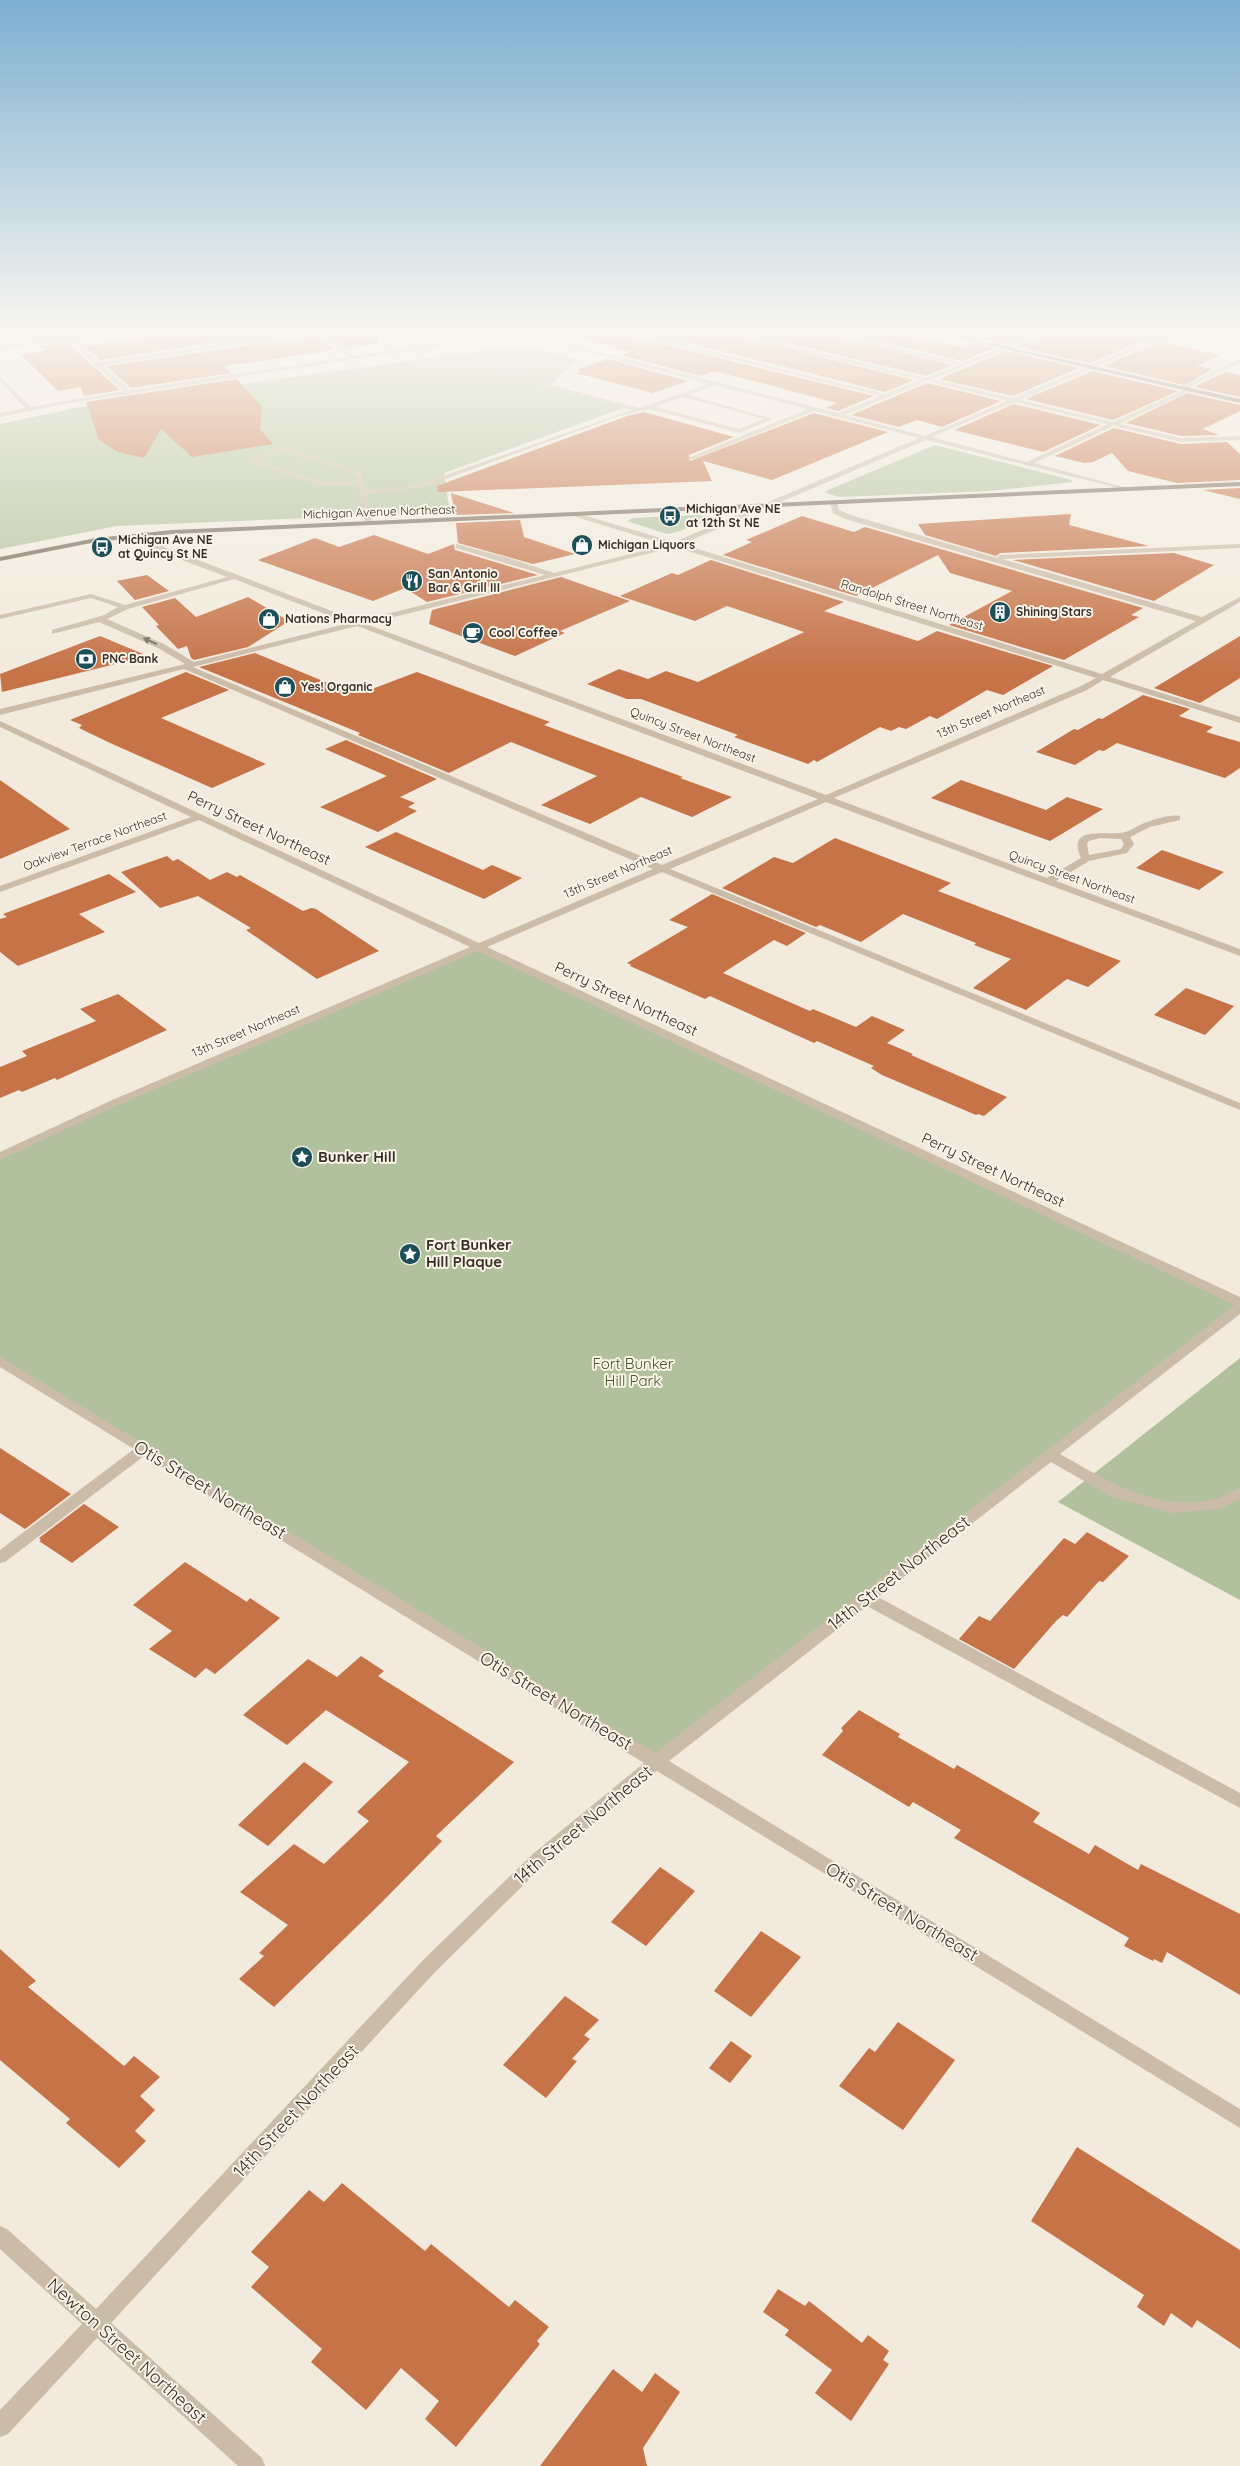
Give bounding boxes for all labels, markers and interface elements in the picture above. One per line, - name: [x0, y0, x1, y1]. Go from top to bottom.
- street label: Michigan Avenue Northeast: [302, 501, 456, 522]
- place label: Michigan Ave NE at 12th St NE: [686, 501, 781, 530]
- bus stop icon: Michigan Ave NE at 12th St NE: [658, 504, 682, 528]
- place label: Michigan Ave NE at Quincy St NE: [118, 532, 213, 561]
- shop icon: Michigan Liquors: [570, 533, 594, 557]
- bus stop icon: Michigan Ave NE at Quincy St NE: [90, 535, 114, 559]
- place label: Michigan Liquors: [598, 537, 695, 552]
- place label: San Antonio Bar & Grill III: [428, 566, 500, 595]
- restaurant icon: San Antonio Bar & Grill III: [400, 569, 424, 593]
- street label: Randolph Street Northeast: [839, 576, 985, 633]
- building icon: Shining Stars: [988, 600, 1012, 624]
- place label: Shining Stars: [1016, 604, 1092, 619]
- shop icon: Nations Pharmacy: [257, 607, 281, 631]
- place label: Nations Pharmacy: [285, 611, 392, 626]
- cafe icon: Cool Coffee: [461, 621, 485, 645]
- place label: Cool Coffee: [489, 625, 558, 640]
- one-way arrow: [143, 637, 157, 645]
- bank icon: PNC Bank: [74, 647, 98, 671]
- place label: PNC Bank: [102, 651, 158, 666]
- shop icon: Yes! Organic: [273, 675, 297, 699]
- place label: Yes! Organic: [301, 679, 373, 694]
- street label: 13th Street Northeast: [934, 682, 1047, 741]
- street label: Quincy Street Northeast: [628, 704, 758, 765]
- street label: Perry Street Northeast: [185, 786, 334, 869]
- street label: Oakview Terrace Northeast: [21, 808, 169, 873]
- street label: 13th Street Northeast: [561, 842, 674, 901]
- street label: Quincy Street Northeast: [1007, 847, 1137, 906]
- street label: Perry Street Northeast: [552, 957, 701, 1040]
- street label: 13th Street Northeast: [189, 1001, 302, 1060]
- street label: Perry Street Northeast: [919, 1128, 1068, 1211]
- place icon: Bunker Hill: [290, 1145, 314, 1169]
- place label: Bunker Hill: [318, 1147, 396, 1166]
- place label: Fort Bunker Hill Plaque: [426, 1235, 512, 1271]
- place icon: Fort Bunker Hill Plaque: [398, 1242, 422, 1266]
- park label: Fort Bunker Hill Park: [592, 1354, 674, 1390]
- street label: Otis Street Northeast: [130, 1435, 291, 1544]
- street label: 14th Street Northeast: [823, 1510, 974, 1635]
- street label: Otis Street Northeast: [476, 1646, 637, 1755]
- street label: 14th Street Northeast: [509, 1760, 657, 1889]
- street label: Otis Street Northeast: [822, 1857, 983, 1966]
- street label: 14th Street Northeast: [228, 2039, 363, 2182]
- street label: Newton Street Northeast: [43, 2273, 212, 2428]

